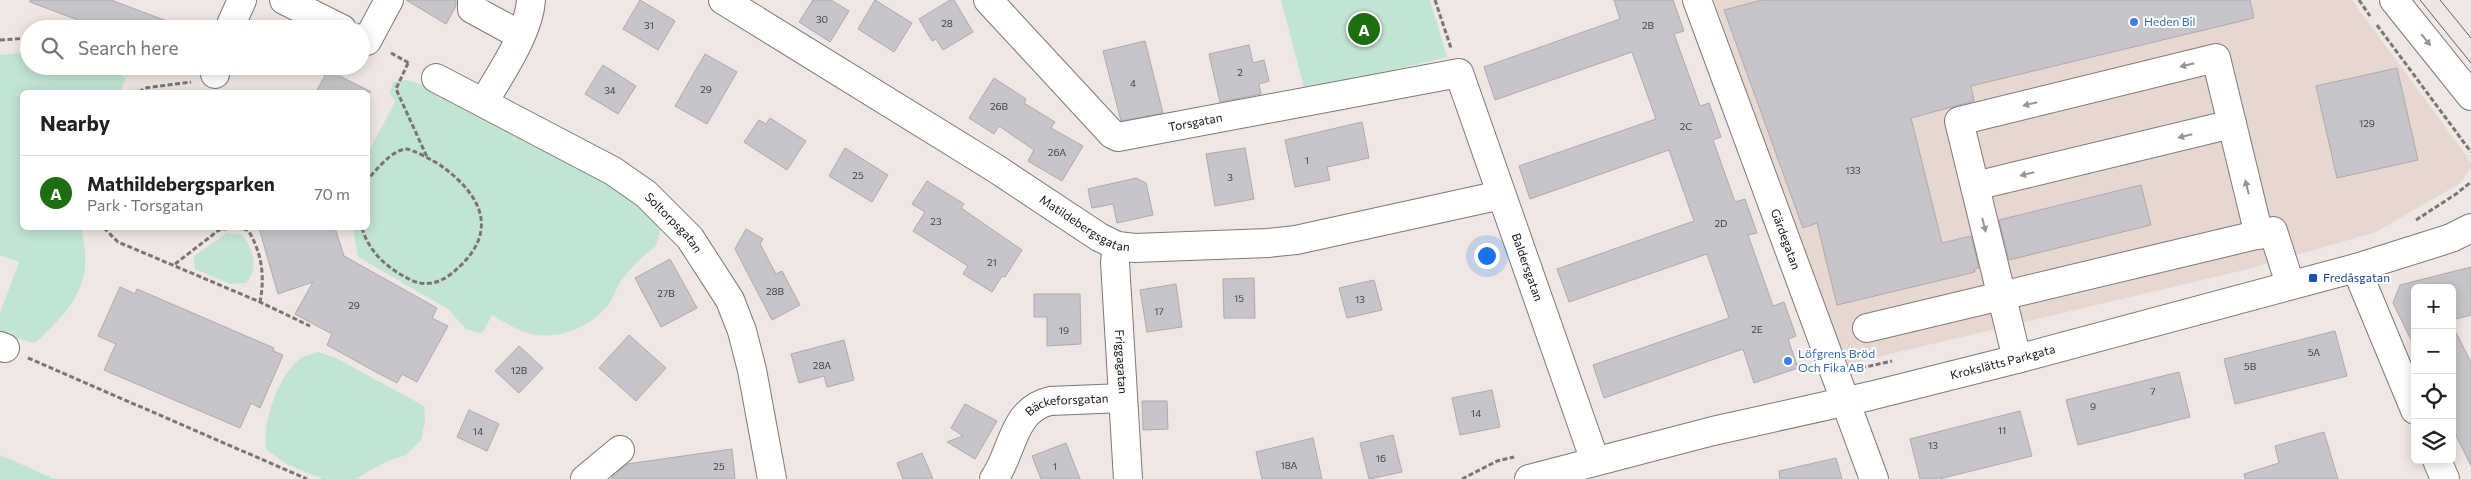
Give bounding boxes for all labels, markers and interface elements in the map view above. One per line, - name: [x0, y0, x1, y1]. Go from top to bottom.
- pin: A: [1348, 10, 1380, 48]
- house number: 30: [816, 13, 828, 25]
- place label: Heden Bil: [2144, 14, 2196, 28]
- marker: Heden Bil: [2128, 16, 2140, 28]
- house number: 28: [941, 17, 953, 29]
- house number: 31: [644, 19, 654, 31]
- house number: 2B: [1642, 19, 1655, 31]
- search box: [20, 20, 370, 75]
- one-way arrow: [2420, 33, 2431, 46]
- icon: search: [38, 34, 66, 62]
- text: Search here: [78, 36, 178, 59]
- one-way arrow: [2180, 61, 2195, 69]
- house number: 2: [1237, 66, 1243, 78]
- house number: 4: [1130, 77, 1136, 89]
- house number: 29: [700, 83, 712, 95]
- house number: 34: [604, 84, 616, 96]
- house number: 26B: [990, 100, 1009, 112]
- one-way arrow: [2022, 100, 2037, 108]
- text: Nearby: [40, 110, 110, 135]
- street label: Torsgatan: [1167, 110, 1223, 133]
- house number: 129: [2359, 117, 2375, 129]
- house number: 2C: [1680, 120, 1692, 132]
- one-way arrow: [2177, 132, 2193, 140]
- house number: 26A: [1048, 146, 1066, 158]
- house number: 1: [1305, 154, 1309, 166]
- house number: 133: [1845, 164, 1861, 176]
- house number: 25: [852, 169, 864, 181]
- one-way arrow: [2020, 170, 2035, 178]
- house number: 3: [1227, 171, 1233, 183]
- text: Mathildebergsparken: [87, 172, 275, 195]
- one-way arrow: [2243, 180, 2251, 195]
- text: A: [50, 184, 62, 203]
- text: 70 m: [314, 184, 350, 203]
- street label: Soltorpsgatan: [643, 189, 706, 255]
- street label: Matildebergsgatan: [1037, 192, 1131, 253]
- text: Park · Torsgatan: [87, 195, 203, 214]
- street label: Gärdegatan: [1769, 207, 1804, 271]
- house number: 23: [930, 215, 942, 227]
- house number: 2D: [1715, 217, 1727, 229]
- one-way arrow: [1980, 218, 1988, 233]
- street label: Baldersgatan: [1510, 231, 1546, 303]
- your location: [1474, 243, 1500, 269]
- house number: 21: [987, 256, 997, 268]
- place label: Fredåsgatan: [2323, 270, 2390, 284]
- marker: Fredåsgatan: [2307, 272, 2319, 284]
- map controls: [2411, 284, 2456, 464]
- button: +: [2411, 284, 2456, 329]
- house number: 28B: [766, 285, 785, 297]
- house number: 27B: [657, 287, 675, 299]
- house number: 15: [1234, 292, 1244, 304]
- house number: 13: [1355, 293, 1365, 305]
- house number: 29: [348, 299, 360, 311]
- house number: 17: [1154, 305, 1164, 317]
- house number: 2E: [1751, 323, 1763, 335]
- house number: 19: [1059, 324, 1069, 336]
- street label: Friggagatan: [1113, 329, 1131, 394]
- button: −: [2411, 329, 2456, 374]
- street label: Krokslätts Parkgata: [1949, 341, 2056, 382]
- place label: Löfgrens Bröd Och Fika AB: [1798, 346, 1875, 374]
- house number: 5A: [2308, 346, 2320, 358]
- marker: Löfgrens Bröd Och Fika AB: [1782, 355, 1794, 367]
- house number: 28A: [813, 359, 831, 371]
- house number: 5B: [2244, 360, 2257, 372]
- house number: 12B: [511, 364, 528, 376]
- button: locate: [2411, 374, 2456, 419]
- house number: 7: [2150, 385, 2156, 397]
- street label: Bäckeforsgatan: [1022, 391, 1109, 418]
- house number: 9: [2090, 400, 2096, 412]
- house number: 14: [1471, 407, 1481, 419]
- button: layers: [2411, 419, 2456, 464]
- house number: 11: [1998, 424, 2006, 436]
- house number: 14: [473, 425, 483, 437]
- house number: 13: [1928, 439, 1938, 451]
- house number: 16: [1376, 452, 1386, 464]
- house number: 18A: [1280, 459, 1298, 471]
- house number: 25: [713, 460, 725, 472]
- house number: 1: [1053, 460, 1057, 472]

